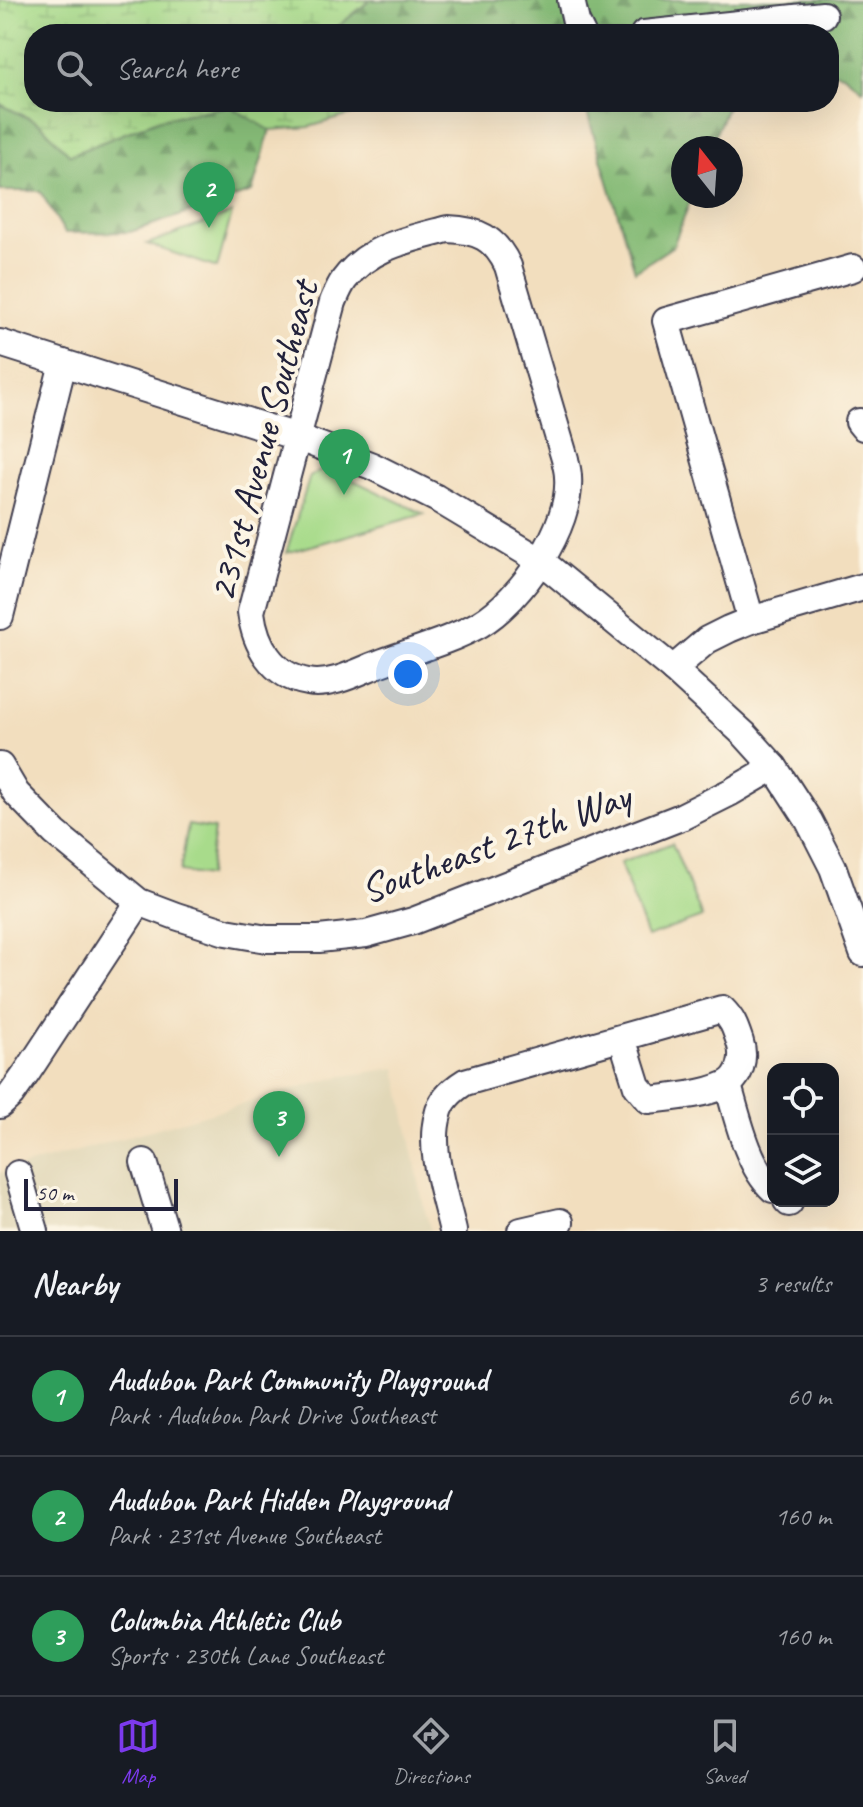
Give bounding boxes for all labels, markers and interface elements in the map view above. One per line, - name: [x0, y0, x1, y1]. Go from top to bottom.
- search box: [24, 24, 839, 112]
- icon: search: [52, 46, 96, 90]
- text: Search here: [116, 49, 238, 87]
- north arrow: [671, 136, 743, 208]
- pin: 2: [183, 162, 235, 228]
- street label: 231st Avenue Southeast: [196, 272, 331, 607]
- pin: 1: [318, 429, 370, 495]
- your location: [388, 654, 428, 694]
- street label: Southeast 27th Way: [354, 770, 640, 915]
- map controls: [767, 1063, 839, 1207]
- button: locate: [767, 1063, 839, 1135]
- pin: 3: [253, 1091, 305, 1157]
- button: layers: [767, 1135, 839, 1207]
- scale bar: [24, 1175, 178, 1211]
- text: 50 m: [36, 1179, 73, 1207]
- text: Nearby: [32, 1262, 118, 1305]
- text: 3 results: [755, 1267, 831, 1300]
- text: Audubon Park Community Playground: [108, 1361, 487, 1399]
- text: 1: [52, 1380, 64, 1413]
- text: 60 m: [787, 1380, 831, 1413]
- text: Park · Audubon Park Drive Southeast: [108, 1399, 436, 1432]
- text: Audubon Park Hidden Playground: [108, 1481, 448, 1519]
- text: 2: [52, 1500, 64, 1533]
- text: 160 m: [775, 1500, 831, 1533]
- text: Park · 231st Avenue Southeast: [108, 1519, 381, 1552]
- text: Columbia Athletic Club: [108, 1601, 340, 1639]
- text: 3: [52, 1620, 64, 1653]
- text: 160 m: [775, 1620, 831, 1653]
- text: Sports · 230th Lane Southeast: [108, 1639, 383, 1672]
- tab: Map: [116, 1714, 160, 1790]
- tab: Directions: [393, 1714, 470, 1790]
- tab: Saved: [703, 1714, 747, 1790]

